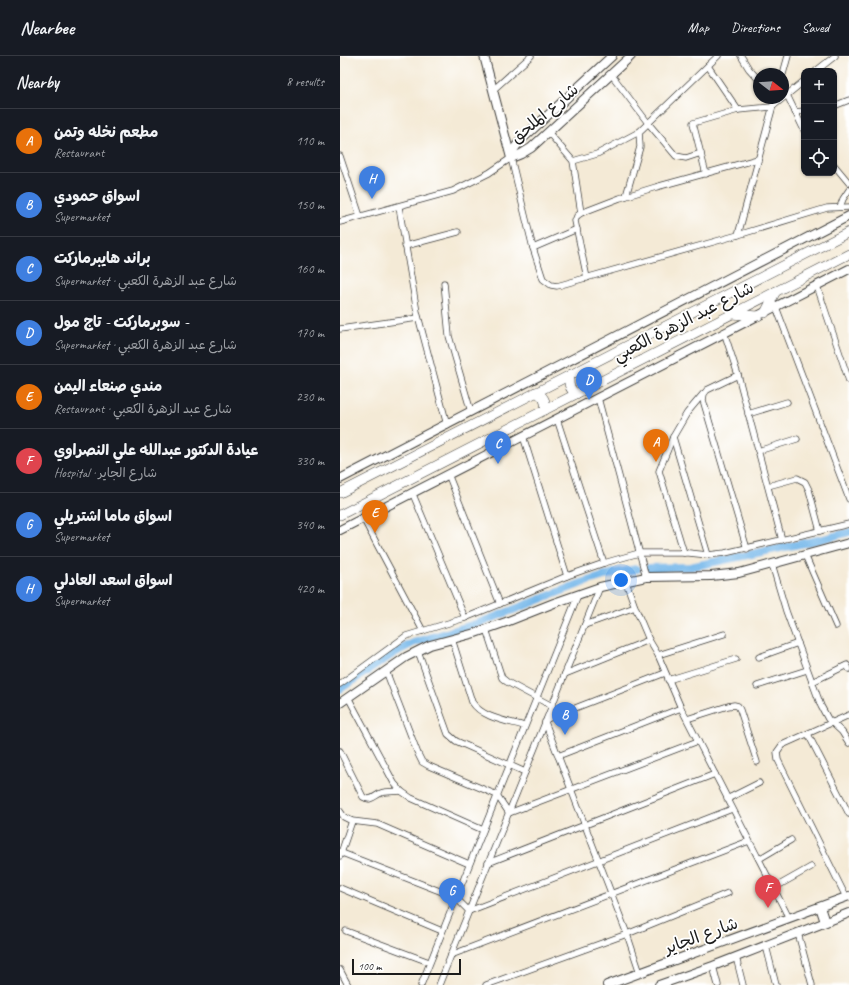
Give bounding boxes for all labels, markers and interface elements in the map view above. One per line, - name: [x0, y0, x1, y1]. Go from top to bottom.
- text: Nearbee: [20, 16, 74, 40]
- text: Map: [688, 19, 709, 36]
- text: Directions: [731, 19, 780, 36]
- text: Saved: [802, 19, 829, 36]
- north arrow: [753, 68, 789, 104]
- map controls: [801, 68, 837, 176]
- button: +: [801, 68, 837, 104]
- text: Nearby: [16, 72, 59, 93]
- text: 8 results: [286, 74, 324, 90]
- street label: شارع الملحق: [506, 79, 583, 149]
- button: −: [801, 104, 837, 140]
- text: مطعم نخله وتمن: [54, 123, 158, 142]
- text: A: [26, 133, 32, 149]
- text: 110 m: [296, 133, 324, 149]
- button: locate: [801, 140, 837, 176]
- text: Restaurant: [54, 145, 104, 161]
- pin: H: [359, 166, 385, 199]
- text: اسواق حمودي: [54, 187, 140, 206]
- text: B: [26, 197, 32, 213]
- text: 150 m: [296, 197, 324, 213]
- text: Supermarket: [54, 209, 109, 225]
- text: براند هايبرماركت: [54, 249, 151, 268]
- text: C: [26, 261, 32, 277]
- text: 160 m: [296, 261, 324, 277]
- text: Supermarket · شارع عبد الزهرة الكعبي: [54, 273, 237, 289]
- street label: شارع عبد الزهرة الكعبي: [609, 277, 759, 370]
- text: سوبرماركت - تاج مول -: [54, 313, 189, 332]
- text: D: [25, 325, 33, 341]
- text: 170 m: [296, 325, 324, 341]
- text: Supermarket · شارع عبد الزهرة الكعبي: [54, 337, 237, 353]
- pin: D: [576, 367, 602, 400]
- text: مندي صنعاء اليمن: [54, 377, 162, 396]
- text: E: [26, 389, 32, 405]
- text: 230 m: [296, 389, 324, 405]
- text: Restaurant · شارع عبد الزهرة الكعبي: [54, 401, 232, 417]
- pin: A: [643, 429, 669, 462]
- pin: C: [485, 431, 511, 464]
- text: عيادة الدكتور عبدالله علي النصراوي: [54, 441, 258, 460]
- text: F: [26, 453, 32, 469]
- text: 330 m: [296, 453, 324, 469]
- text: Hospital · شارع الجاير: [54, 465, 157, 481]
- pin: E: [362, 500, 388, 533]
- text: اسواق ماما اشتريلي: [54, 507, 172, 526]
- text: G: [26, 517, 32, 533]
- text: 340 m: [296, 517, 324, 533]
- text: Supermarket: [54, 529, 109, 545]
- your location: [611, 570, 631, 590]
- text: اسواق اسعد العادلي: [54, 571, 172, 590]
- text: H: [25, 581, 33, 597]
- text: 420 m: [296, 581, 324, 597]
- text: Supermarket: [54, 593, 109, 609]
- pin: B: [552, 702, 578, 735]
- pin: F: [755, 875, 781, 908]
- pin: G: [439, 878, 465, 911]
- street label: شارع الجاير: [660, 912, 741, 960]
- scale bar: [352, 957, 461, 976]
- text: 100 m: [358, 959, 382, 973]

